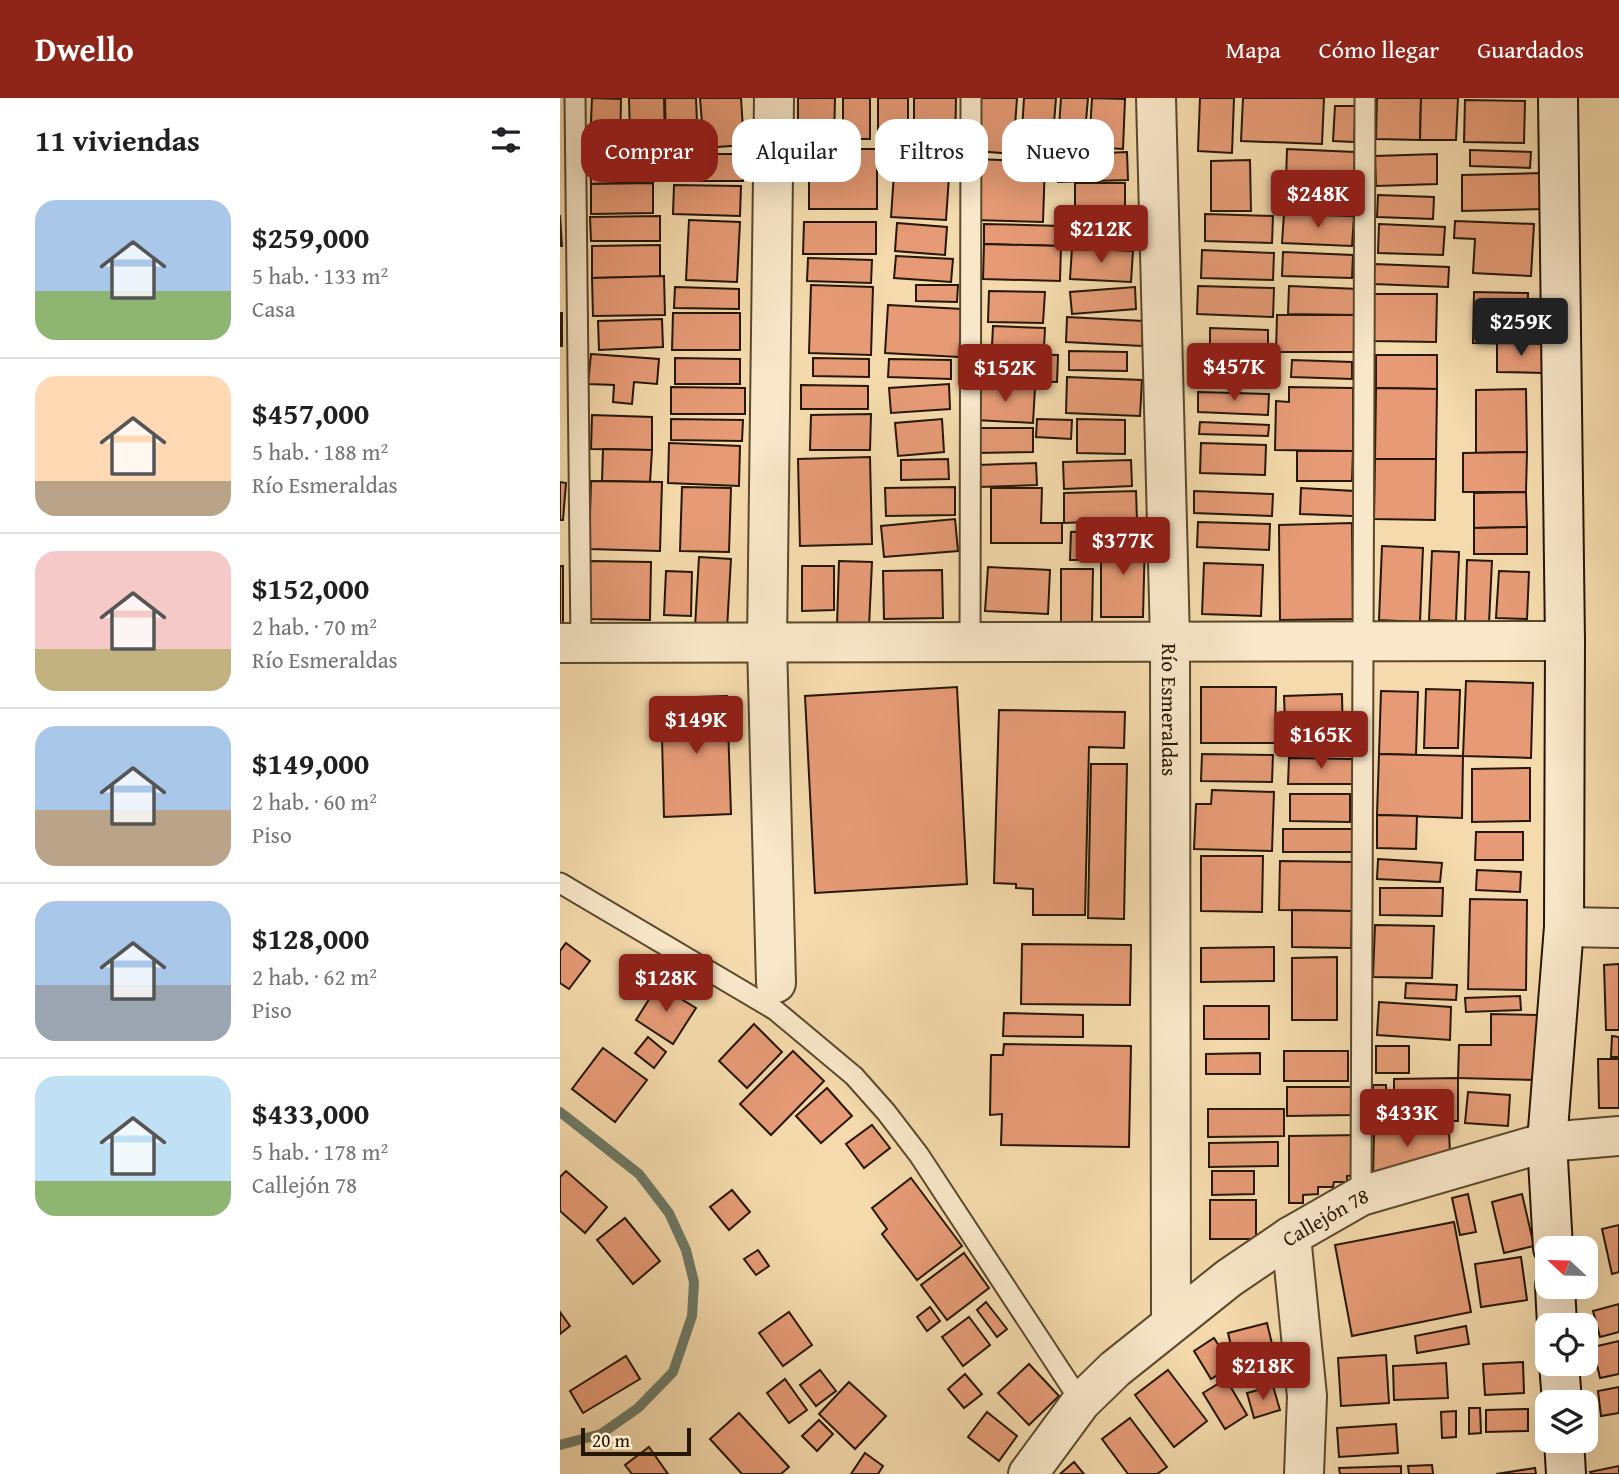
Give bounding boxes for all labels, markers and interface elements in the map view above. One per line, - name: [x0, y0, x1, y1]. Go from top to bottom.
- text: Dwello: [35, 25, 134, 73]
- text: Mapa: [1225, 32, 1281, 67]
- text: Cómo llegar: [1319, 32, 1439, 67]
- text: Guardados: [1477, 32, 1584, 67]
- text: 11 viviendas: [35, 118, 200, 162]
- chip: Comprar: [581, 119, 718, 182]
- chip: Alquilar: [732, 119, 861, 182]
- chip: Filtros: [875, 119, 988, 182]
- chip: Nuevo: [1002, 119, 1114, 182]
- icon: filters: [487, 121, 525, 159]
- pin: $248K: [1269, 170, 1367, 230]
- text: $248K: [1287, 176, 1349, 209]
- pin: $212K: [1052, 206, 1150, 265]
- text: $212K: [1070, 211, 1132, 244]
- text: $259,000: [252, 215, 369, 259]
- icon: home: [91, 228, 175, 312]
- text: 5 hab. · 133 m²: [252, 259, 388, 292]
- text: Casa: [252, 292, 295, 325]
- pin: $259K: [1472, 299, 1570, 358]
- text: $259K: [1490, 304, 1552, 337]
- pin: $152K: [956, 344, 1054, 404]
- pin: $457K: [1185, 344, 1283, 403]
- text: $457K: [1203, 349, 1265, 382]
- text: $152K: [974, 350, 1036, 383]
- text: $457,000: [252, 391, 369, 435]
- icon: home: [91, 404, 175, 488]
- text: 5 hab. · 188 m²: [252, 435, 388, 468]
- text: Río Esmeraldas: [252, 468, 398, 501]
- pin: $377K: [1074, 518, 1172, 577]
- text: $377K: [1092, 523, 1154, 556]
- text: $152,000: [252, 566, 369, 610]
- icon: home: [91, 579, 175, 663]
- text: 2 hab. · 70 m²: [252, 610, 377, 643]
- text: Río Esmeraldas: [252, 643, 398, 676]
- street label: Río Esmeraldas: [1155, 643, 1186, 776]
- pin: $149K: [647, 696, 745, 756]
- text: $149K: [665, 702, 727, 735]
- pin: $165K: [1272, 712, 1370, 771]
- text: $165K: [1290, 717, 1352, 750]
- text: $149,000: [252, 741, 369, 785]
- icon: home: [91, 754, 175, 838]
- text: 2 hab. · 60 m²: [252, 785, 377, 818]
- text: Piso: [252, 818, 292, 851]
- text: $128,000: [252, 916, 369, 960]
- icon: home: [91, 929, 175, 1013]
- pin: $128K: [617, 954, 715, 1014]
- text: 2 hab. · 62 m²: [252, 960, 377, 993]
- text: $128K: [635, 960, 697, 993]
- text: Piso: [252, 993, 292, 1026]
- pin: $433K: [1358, 1090, 1456, 1149]
- text: $433,000: [252, 1091, 369, 1135]
- text: $433K: [1376, 1095, 1438, 1128]
- icon: home: [91, 1104, 175, 1188]
- text: 5 hab. · 178 m²: [252, 1135, 388, 1168]
- text: Callejón 78: [252, 1168, 357, 1201]
- street label: Callejón 78: [1275, 1179, 1372, 1254]
- north arrow: [1535, 1236, 1598, 1298]
- map controls: [1535, 1236, 1598, 1453]
- button: locate: [1535, 1313, 1598, 1376]
- pin: $218K: [1214, 1342, 1312, 1402]
- text: $218K: [1232, 1348, 1294, 1381]
- button: layers: [1535, 1390, 1598, 1453]
- scale bar: [581, 1425, 691, 1457]
- text: 20 m: [592, 1426, 630, 1454]

